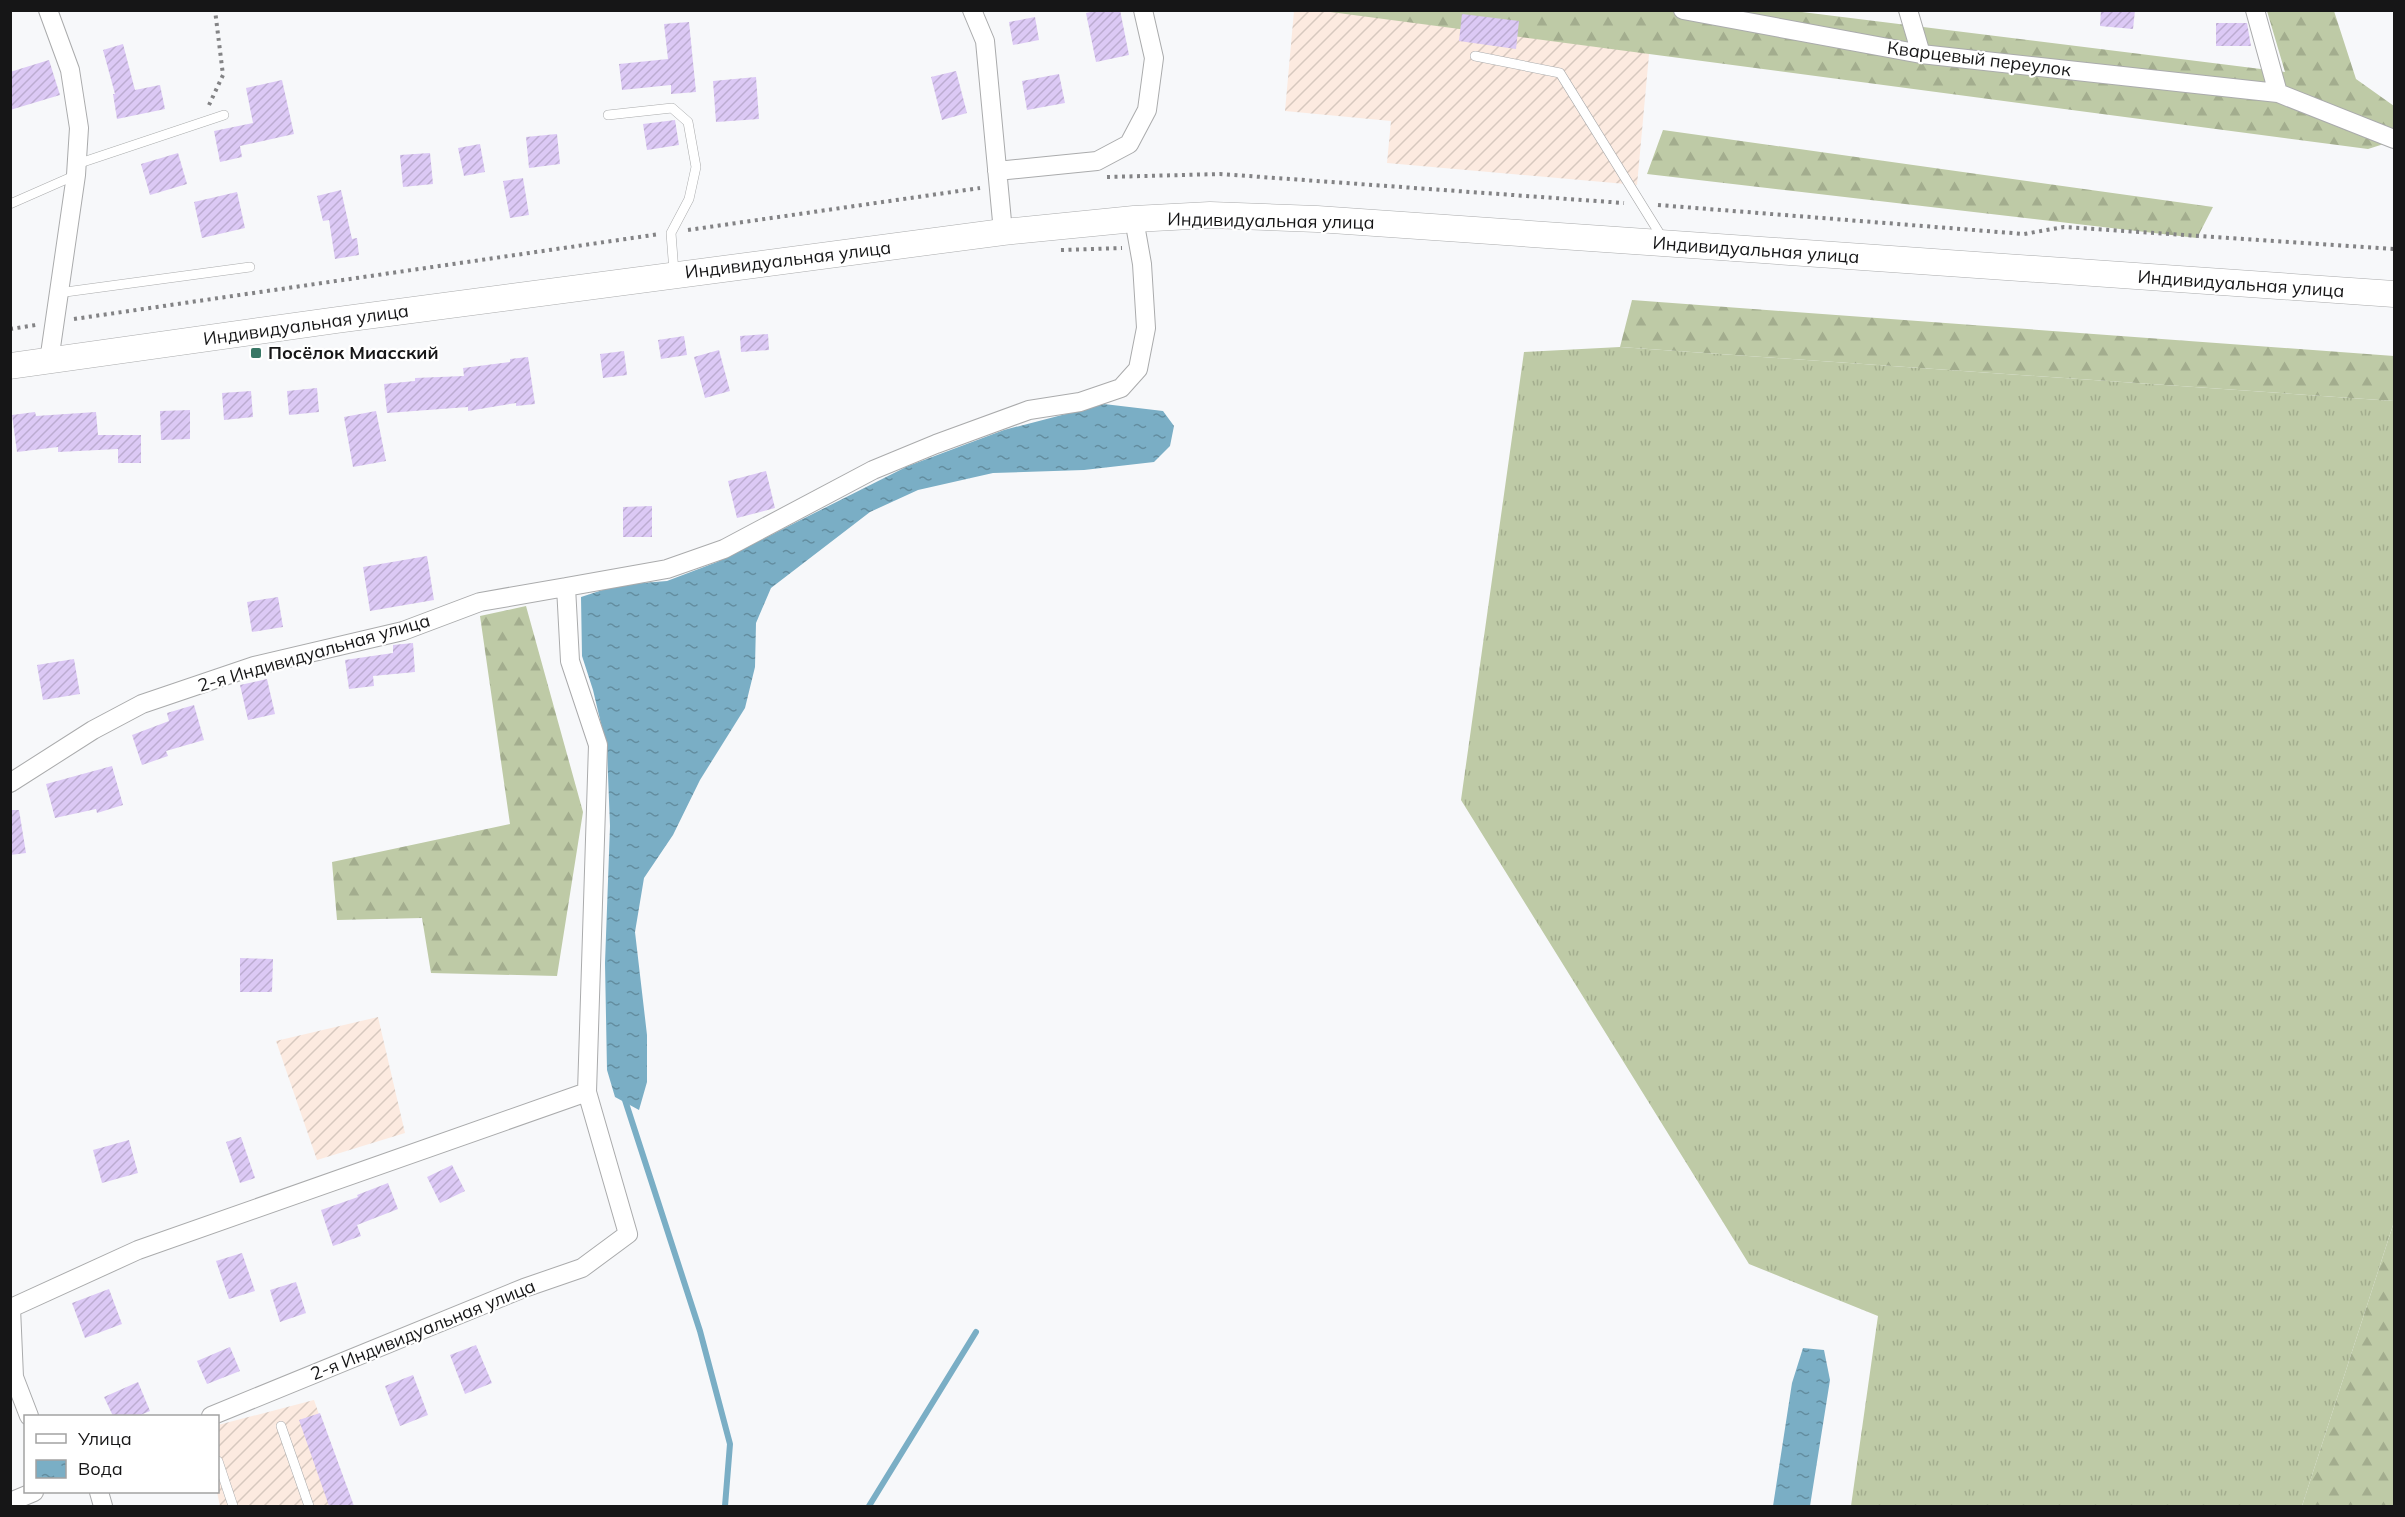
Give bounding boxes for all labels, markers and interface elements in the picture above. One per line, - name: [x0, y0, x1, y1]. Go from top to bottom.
- street label: Кварцевый переулок: [1886, 36, 2073, 81]
- street label: Индивидуальная улица: [1167, 207, 1375, 234]
- street label: Индивидуальная улица: [1652, 231, 1860, 268]
- street label: Индивидуальная улица: [684, 235, 892, 284]
- street label: Индивидуальная улица: [2137, 265, 2345, 302]
- street label: Индивидуальная улица: [202, 299, 410, 350]
- place label: Посёлок Миасский: [268, 341, 439, 364]
- marker: Посёлок Миасский: [249, 346, 263, 360]
- street label: 2-я Индивидуальная улица: [195, 608, 433, 697]
- street label: 2-я Индивидуальная улица: [307, 1274, 539, 1385]
- legend: [24, 1415, 219, 1493]
- text: Улица: [77, 1427, 132, 1450]
- text: Вода: [78, 1457, 123, 1480]

